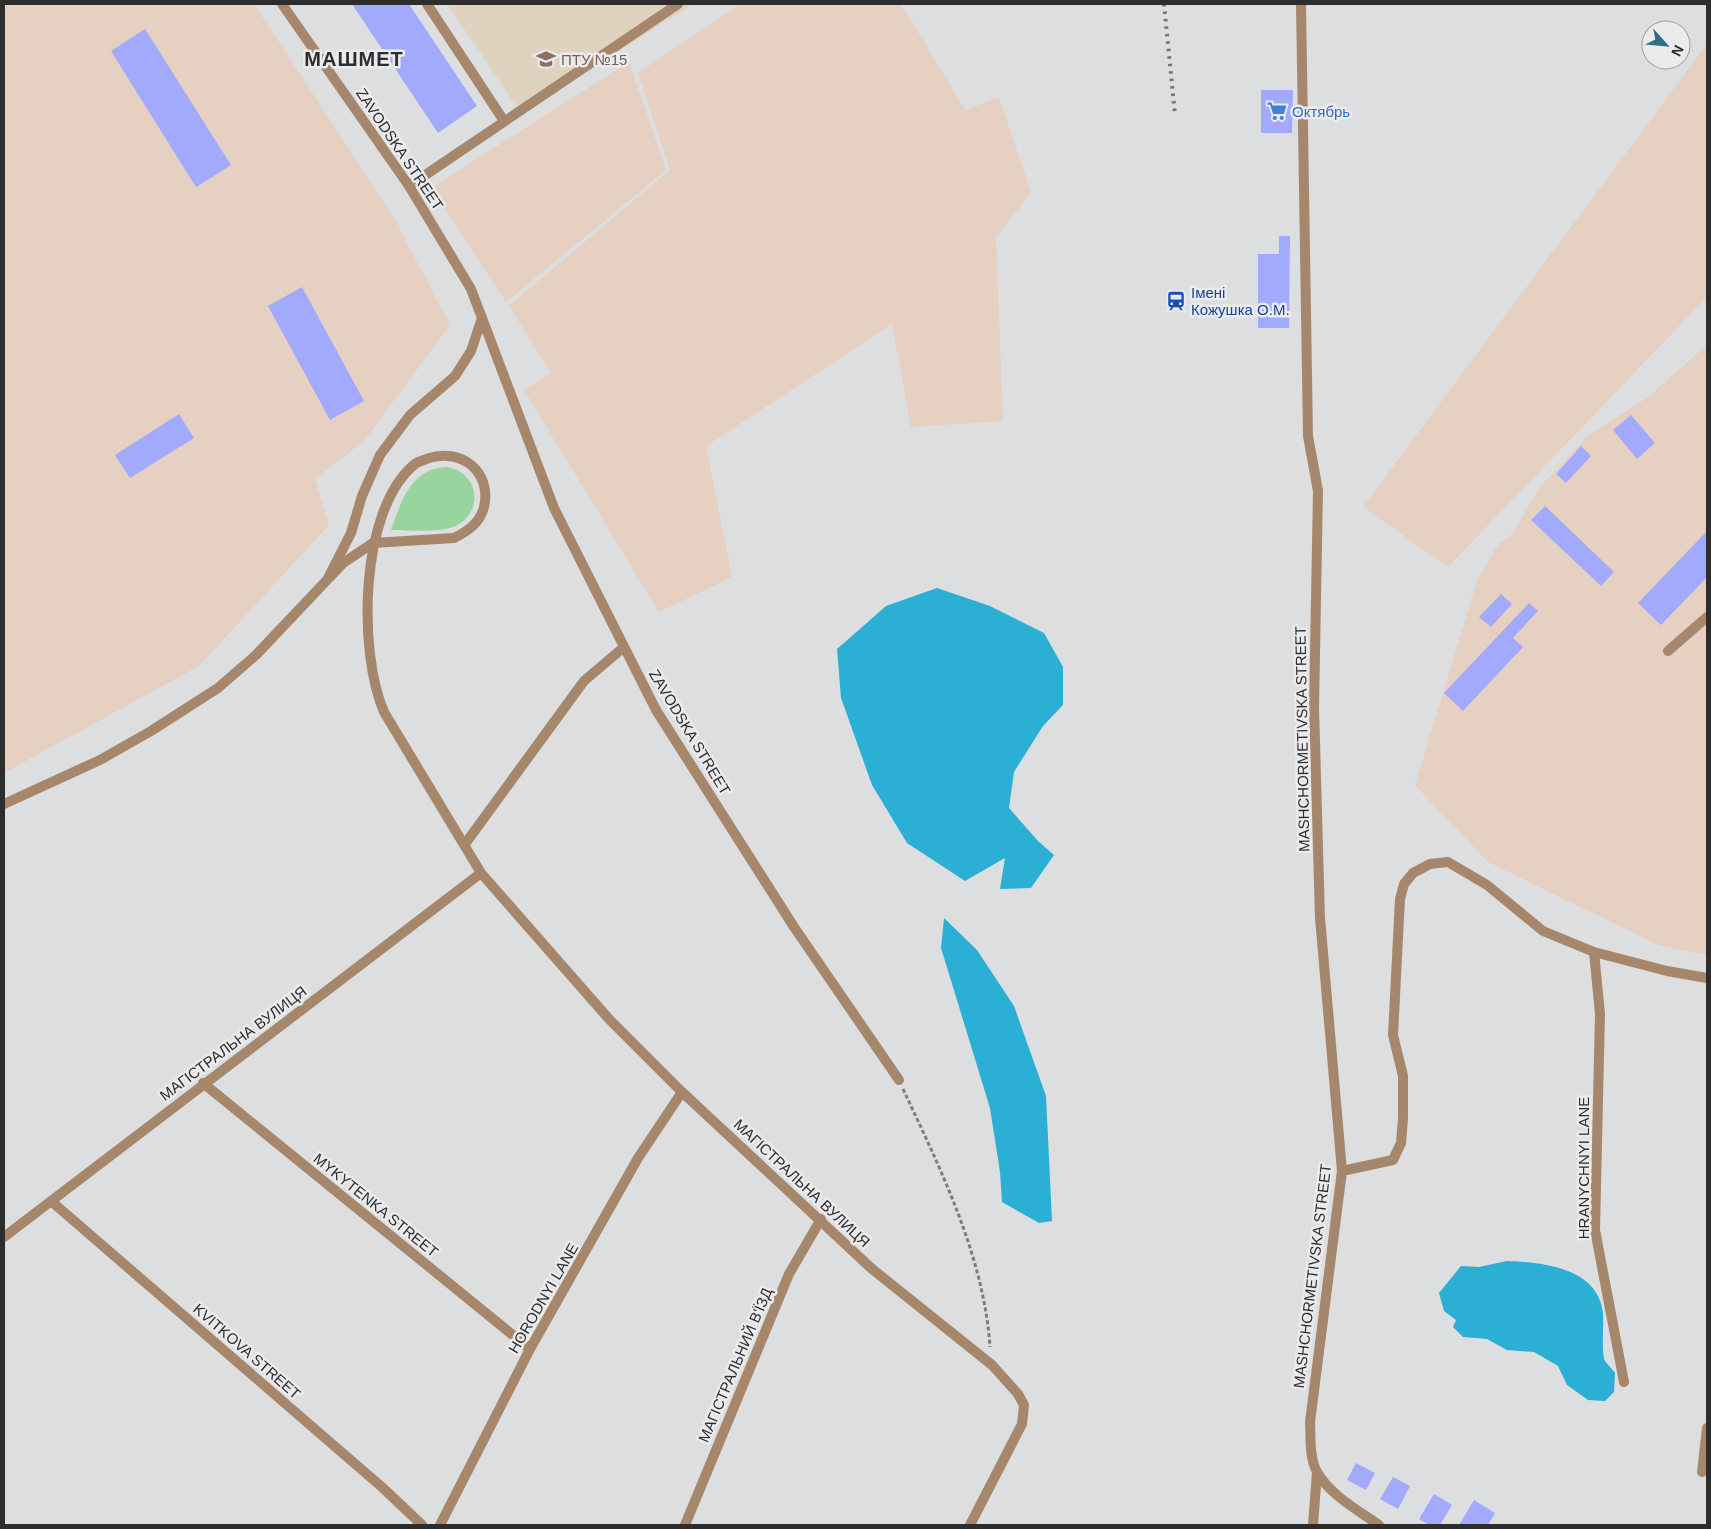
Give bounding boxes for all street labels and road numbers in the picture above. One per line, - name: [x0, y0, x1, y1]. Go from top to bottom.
- street label: ZAVODSKA STREET: [353, 85, 447, 213]
- street label: MASHCHORMETIVSKA STREET: [1292, 626, 1312, 852]
- street label: ZAVODSKA STREET: [646, 666, 734, 798]
- street label: МАГІСТРАЛЬНА ВУЛИЦЯ: [156, 982, 310, 1104]
- street label: HRANYCHNYI LANE: [1575, 1097, 1592, 1239]
- street label: МАГІСТРАЛЬНА ВУЛИЦЯ: [731, 1116, 873, 1250]
- street label: MYKYTENKA STREET: [310, 1150, 442, 1260]
- street label: MASHCHORMETIVSKA STREET: [1290, 1163, 1334, 1389]
- street label: HORODNYI LANE: [505, 1240, 581, 1356]
- street label: МАГІСТРАЛЬНИЙ В'ЇЗД: [695, 1285, 775, 1445]
- street label: KVITKOVA STREET: [190, 1300, 304, 1402]

